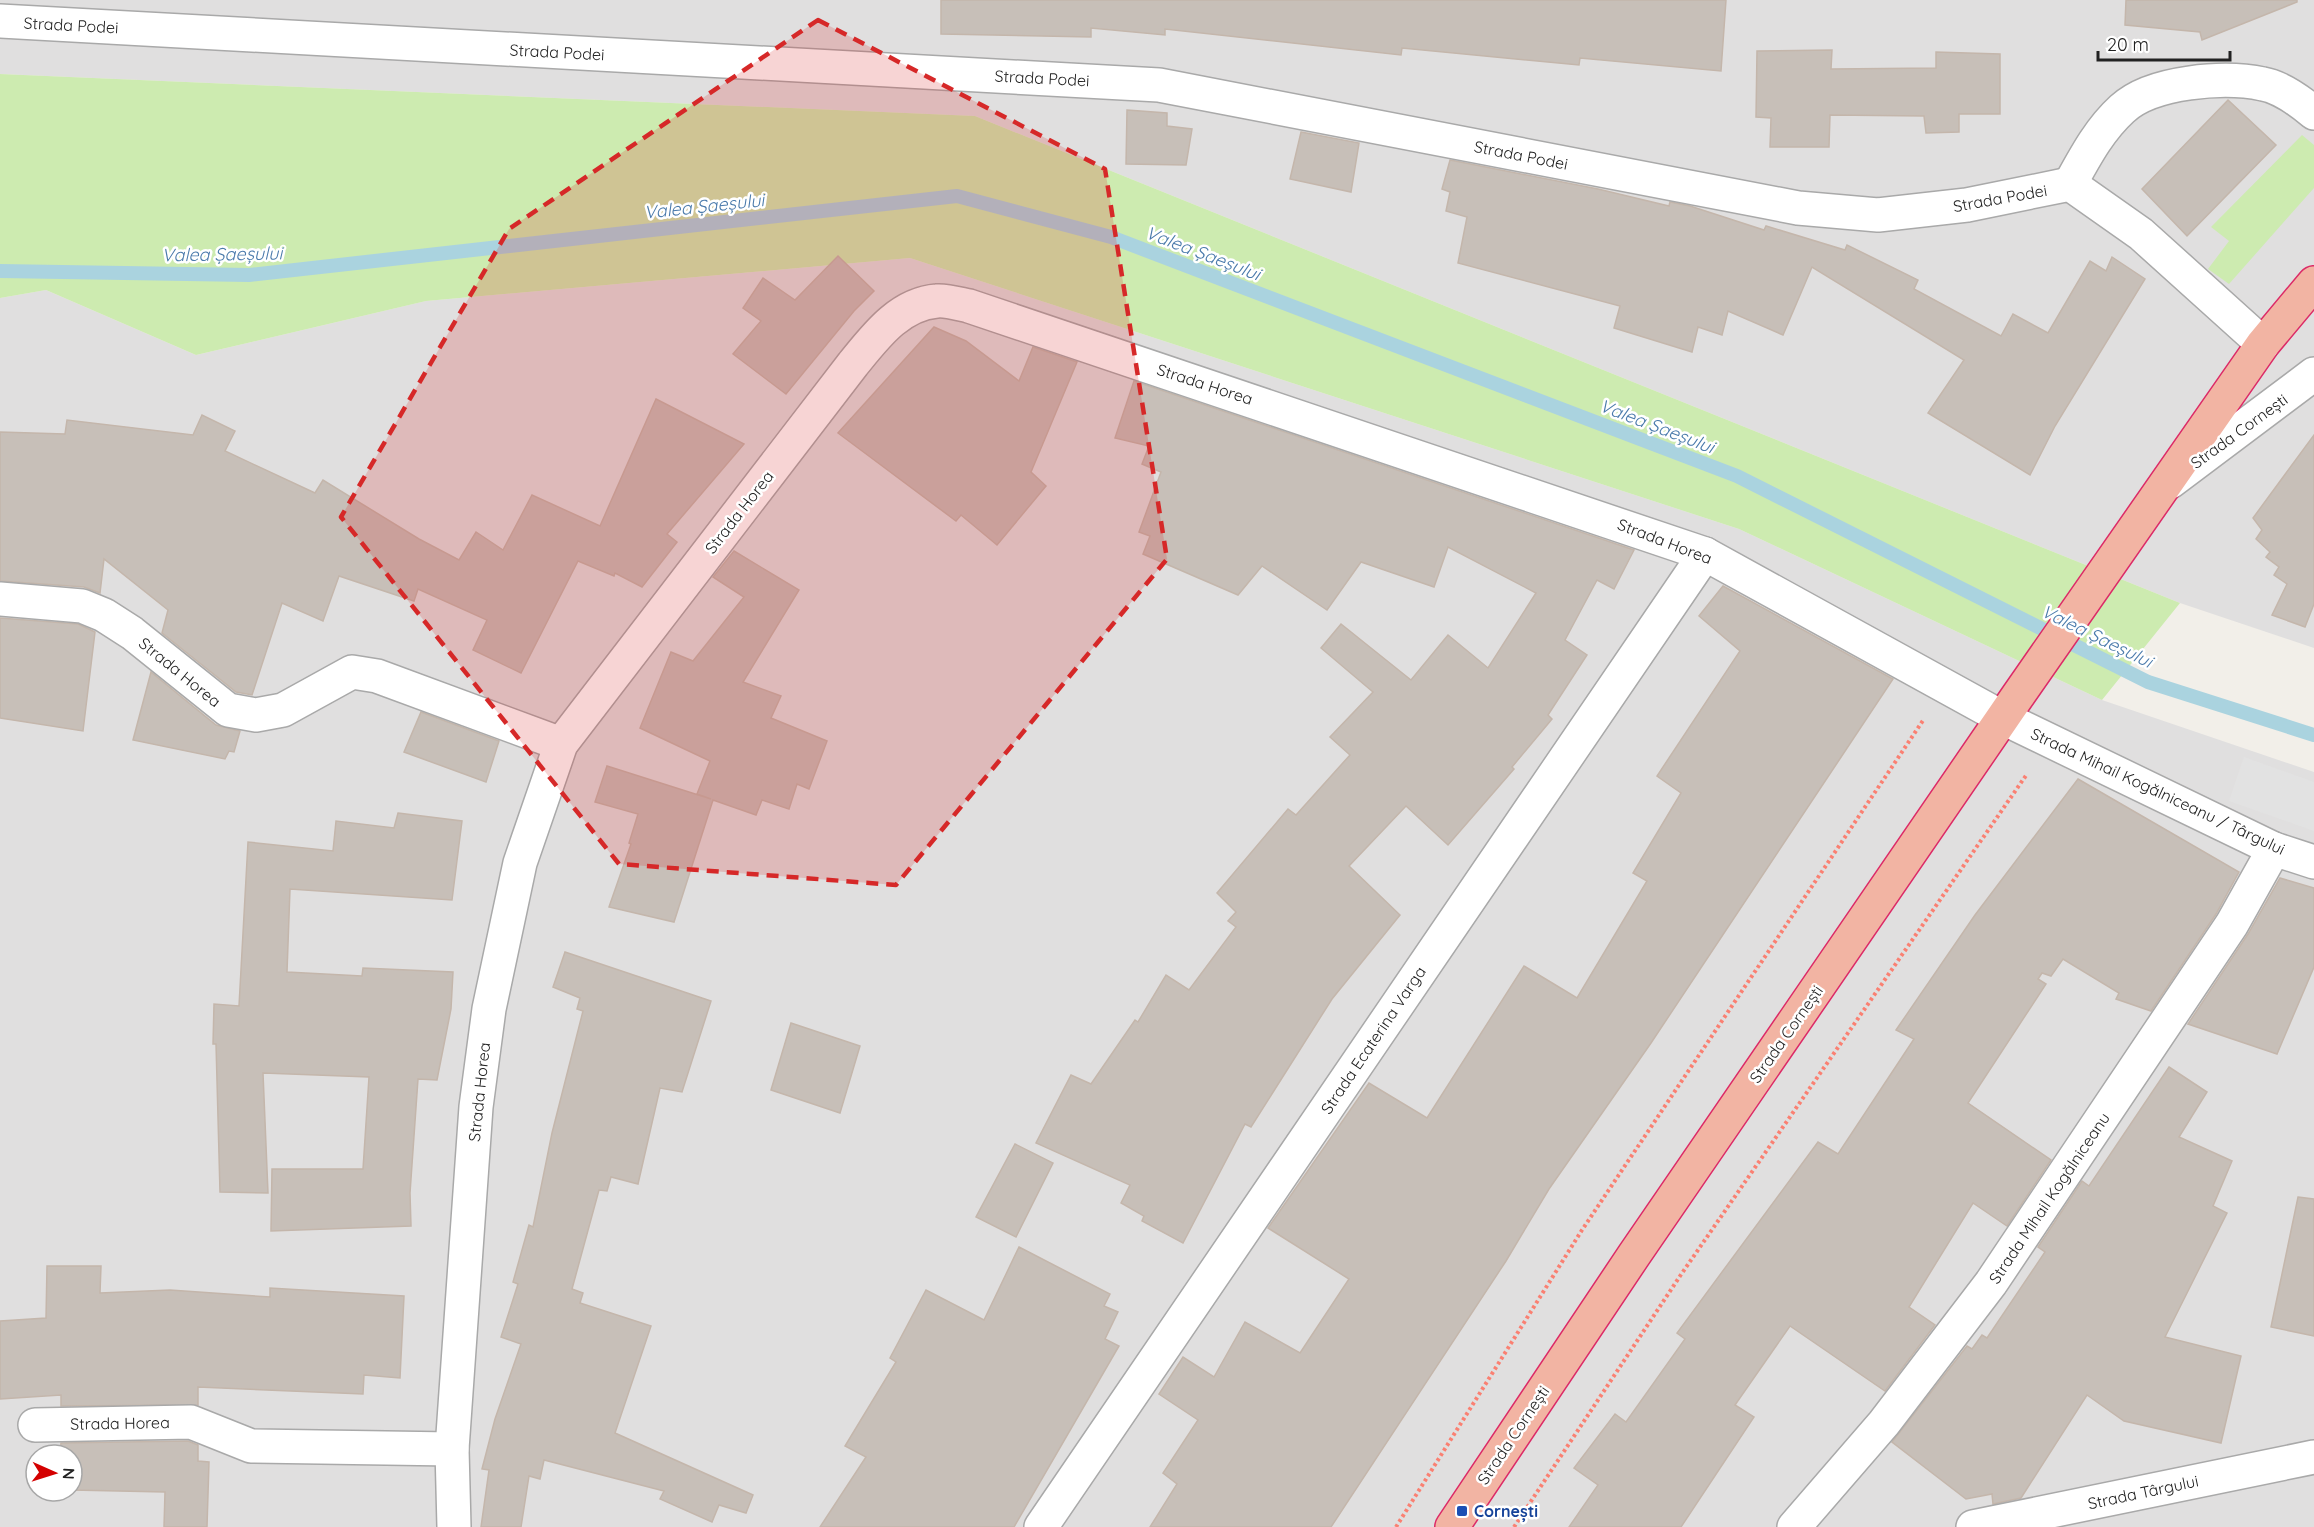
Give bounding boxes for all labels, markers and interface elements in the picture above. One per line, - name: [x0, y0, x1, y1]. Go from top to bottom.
- street label: Strada Podei: [23, 13, 119, 37]
- scale bar: [2098, 24, 2230, 62]
- text: 20 m: [2107, 33, 2149, 56]
- street label: Strada Podei: [509, 40, 605, 64]
- street label: Strada Podei: [994, 66, 1090, 90]
- street label: Strada Podei: [1472, 136, 1570, 174]
- street label: Strada Podei: [1951, 180, 2049, 216]
- water label: Valea Șaeșului: [643, 188, 767, 224]
- water label: Valea Șaeșului: [1143, 221, 1265, 286]
- water label: Valea Șaeșului: [161, 241, 285, 267]
- street label: Strada Horea: [1155, 359, 1255, 409]
- street label: Strada Cornești: [2187, 389, 2291, 473]
- water label: Valea Șaeșului: [1597, 394, 1719, 459]
- street label: Strada Horea: [700, 467, 778, 557]
- street label: Strada Horea: [1615, 514, 1715, 568]
- water label: Valea Șaeșului: [2038, 599, 2158, 674]
- street label: Strada Horea: [135, 633, 225, 711]
- street label: Strada Mihail Kogălniceanu / Târgului: [2028, 723, 2288, 859]
- street label: Strada Ecaterina Varga: [1316, 962, 1430, 1118]
- street label: Strada Cornești: [1745, 981, 1827, 1087]
- street label: Strada Horea: [464, 1041, 494, 1143]
- street label: Strada Mihail Kogălniceanu: [1984, 1109, 2114, 1287]
- street label: Strada Cornești: [1473, 1382, 1553, 1488]
- street label: Strada Horea: [70, 1412, 170, 1434]
- north arrow: [24, 1443, 84, 1503]
- text: N: [59, 1467, 79, 1480]
- street label: Strada Târgului: [2086, 1471, 2200, 1513]
- place label: Cornești: [1474, 1501, 1538, 1522]
- marker: Cornești: [1455, 1504, 1469, 1518]

